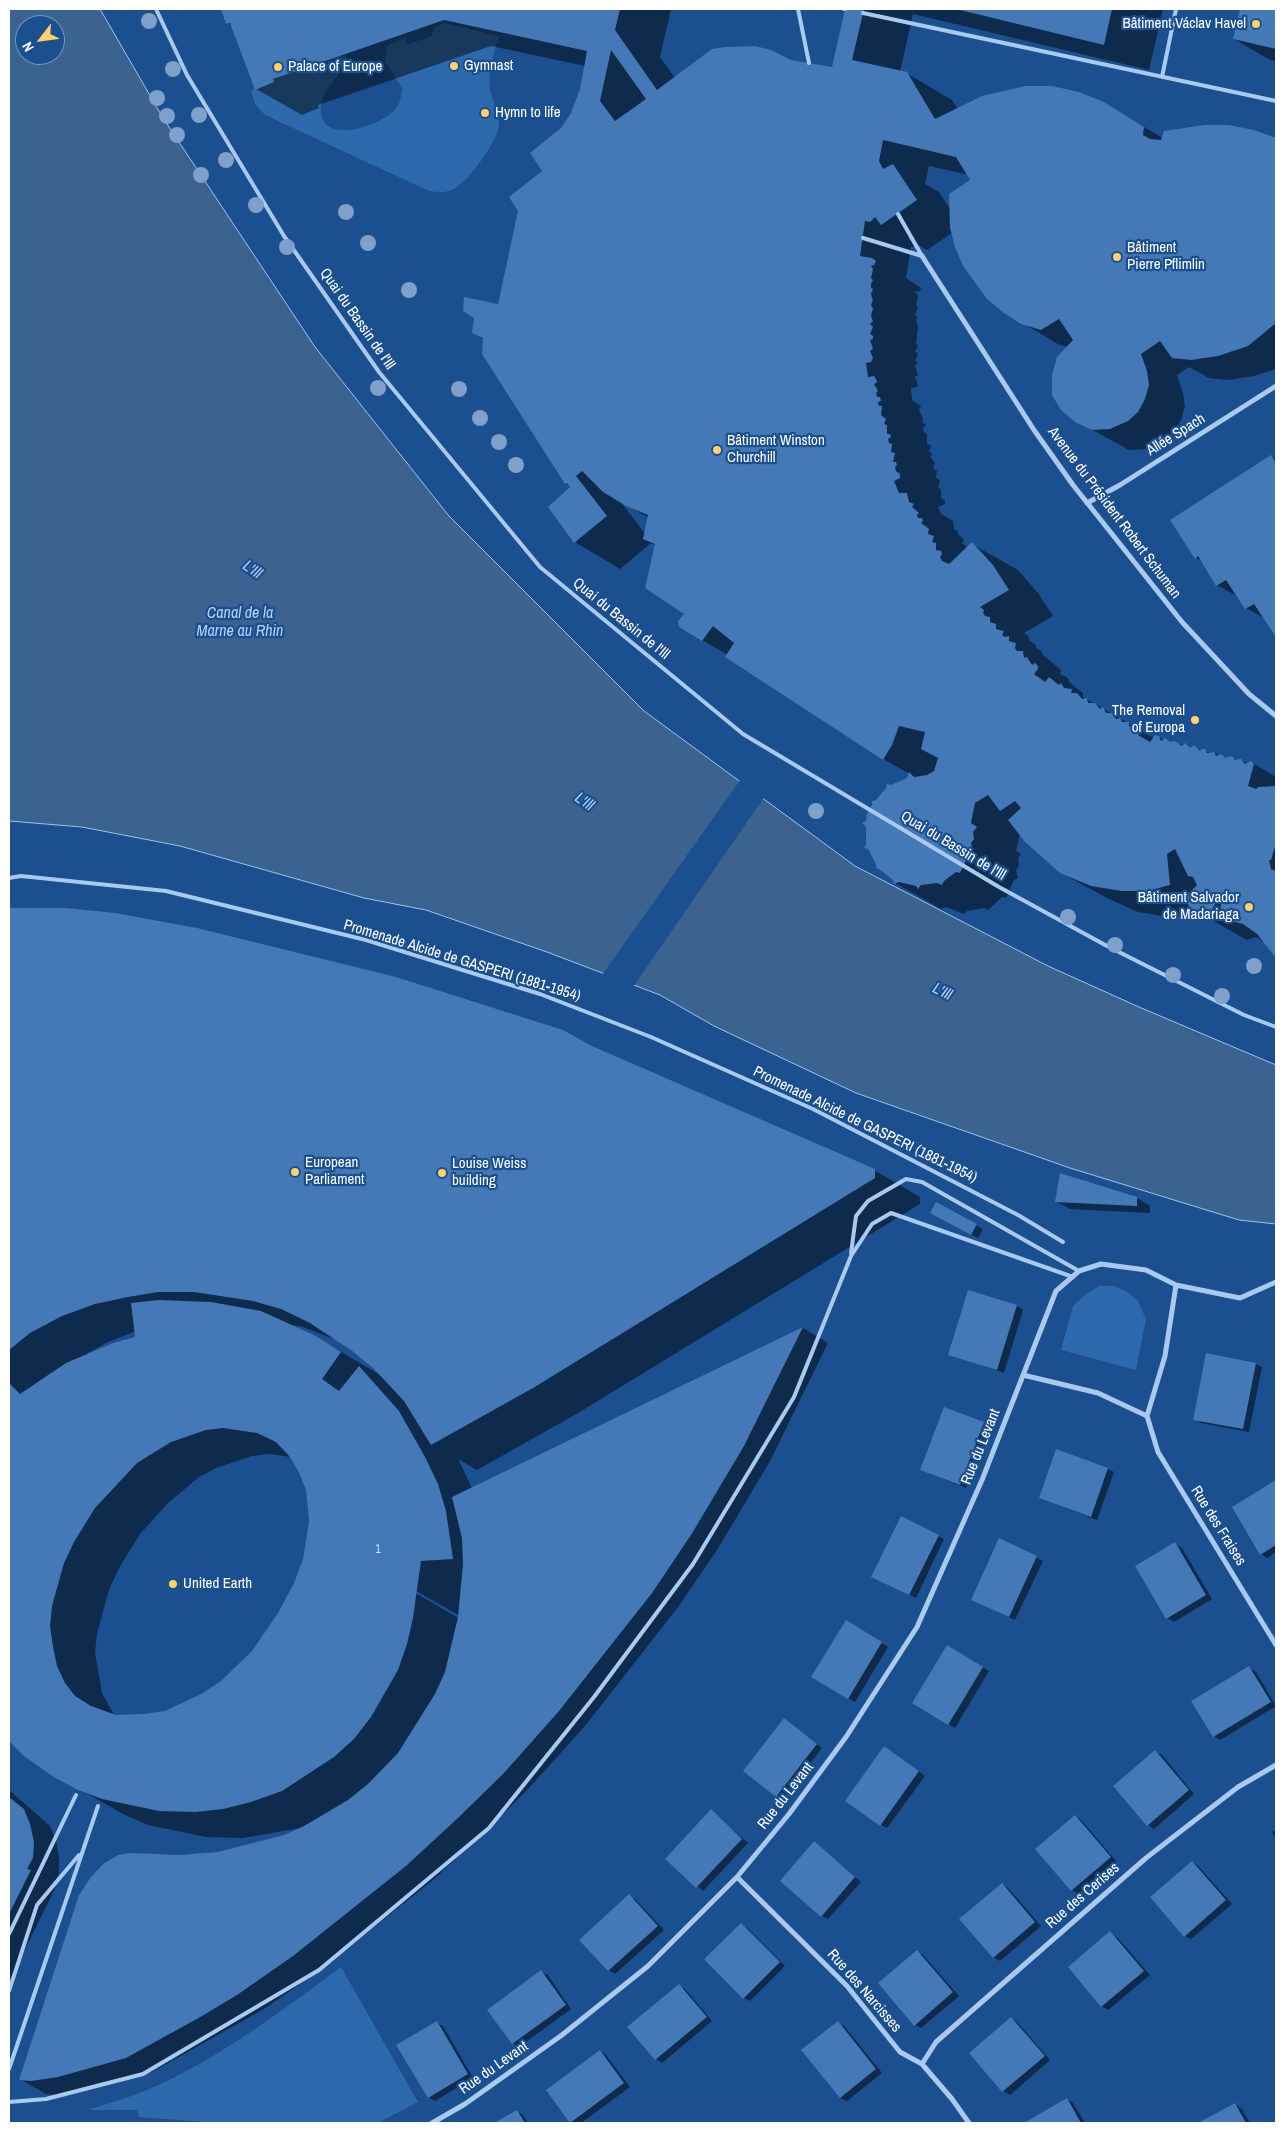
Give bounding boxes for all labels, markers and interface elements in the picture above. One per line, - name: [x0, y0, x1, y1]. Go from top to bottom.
- north arrow: [15, 15, 65, 65]
- place label: Bâtiment Václav Havel: [1122, 15, 1246, 33]
- marker: Bâtiment Václav Havel: [1250, 18, 1262, 30]
- text: N: [18, 39, 38, 55]
- place label: Gymnast: [464, 57, 513, 75]
- place label: Palace of Europe: [288, 58, 382, 76]
- marker: Gymnast: [448, 60, 460, 72]
- marker: Palace of Europe: [272, 61, 284, 73]
- place label: Hymn to life: [495, 104, 561, 122]
- marker: Hymn to life: [479, 107, 491, 119]
- place label: Bâtiment Pierre Pflimlin: [1127, 239, 1205, 274]
- marker: Bâtiment Pierre Pflimlin: [1111, 251, 1123, 263]
- street label: Quai du Bassin de l'Ill: [315, 265, 399, 373]
- street label: Allée Spach: [1143, 410, 1209, 460]
- street label: Avenue du Président Robert Schuman: [1044, 424, 1184, 602]
- place label: Bâtiment Winston Churchill: [727, 432, 825, 467]
- marker: Bâtiment Winston Churchill: [711, 444, 723, 456]
- water label: L'Ill: [239, 557, 265, 583]
- street label: Quai du Bassin de l'Ill: [569, 574, 673, 664]
- water label: Canal de la Marne au Rhin: [197, 604, 283, 642]
- place label: The Removal of Europa: [1112, 702, 1185, 737]
- marker: The Removal of Europa: [1189, 714, 1201, 726]
- water label: L'Ill: [571, 789, 597, 815]
- street label: Quai du Bassin de l'Ill: [897, 808, 1009, 884]
- place label: Bâtiment Salvador de Madariaga: [1138, 889, 1239, 924]
- marker: Bâtiment Salvador de Madariaga: [1243, 901, 1255, 913]
- street label: Promenade Alcide de GASPERI (1881-1954): [341, 916, 583, 1006]
- water label: L'Ill: [929, 979, 955, 1005]
- street label: Promenade Alcide de GASPERI (1881-1954): [750, 1063, 980, 1187]
- place label: European Parliament: [305, 1154, 364, 1189]
- place label: Louise Weiss building: [452, 1155, 526, 1190]
- marker: European Parliament: [289, 1166, 301, 1178]
- marker: Louise Weiss building: [436, 1167, 448, 1179]
- street label: Rue du Levant: [958, 1407, 1004, 1487]
- street label: Rue des Fraises: [1186, 1483, 1250, 1569]
- house number: 1: [375, 1543, 381, 1557]
- place label: United Earth: [183, 1575, 252, 1593]
- marker: United Earth: [167, 1578, 179, 1590]
- street label: Rue du Levant: [754, 1759, 818, 1833]
- street label: Rue des Cerises: [1043, 1859, 1123, 1933]
- street label: Rue des Narcisses: [823, 1946, 905, 2036]
- street label: Rue du Levant: [456, 2038, 532, 2098]

